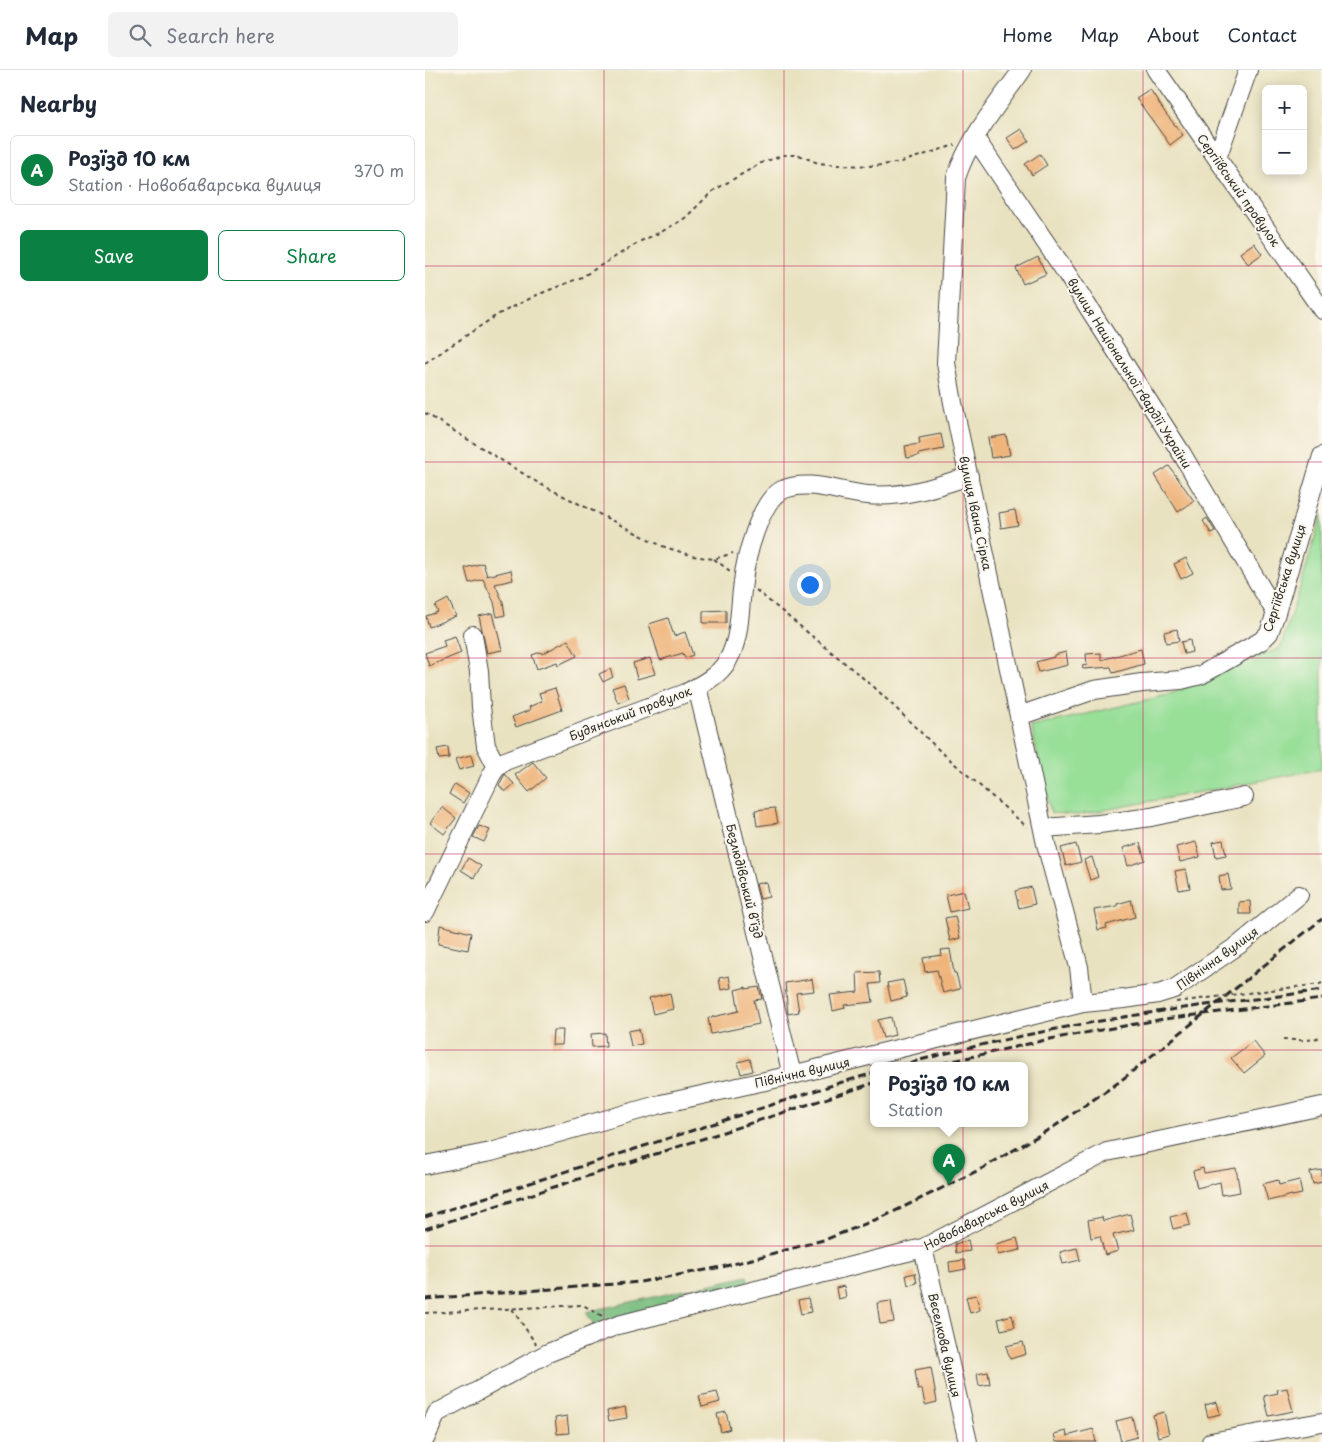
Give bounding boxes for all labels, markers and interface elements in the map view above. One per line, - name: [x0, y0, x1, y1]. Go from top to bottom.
- search box: [108, 12, 458, 57]
- text: Map: [25, 17, 78, 53]
- icon: search: [126, 21, 154, 49]
- text: Search here: [166, 21, 275, 49]
- text: Home: [1002, 21, 1052, 48]
- text: Map: [1080, 21, 1119, 48]
- text: About: [1147, 21, 1199, 48]
- text: Contact: [1227, 21, 1297, 48]
- map controls: [1262, 85, 1307, 175]
- button: +: [1262, 85, 1307, 130]
- text: Nearby: [20, 87, 97, 119]
- street label: Сергіївський провулок: [1193, 130, 1285, 251]
- button: −: [1262, 130, 1307, 175]
- text: Розїзд 10 км: [68, 144, 190, 172]
- text: A: [31, 158, 43, 182]
- text: 370 m: [354, 158, 404, 182]
- text: Station · Новобаварська вулиця: [68, 172, 322, 196]
- button: Save: [20, 230, 208, 281]
- button: Share: [218, 230, 405, 281]
- street label: вулиця Національної гвардії України: [1064, 274, 1196, 472]
- street label: вулиця Івана Сірка: [955, 454, 997, 572]
- street label: Сергіївська вулиця: [1258, 522, 1310, 634]
- your location: [797, 572, 823, 598]
- street label: Будянський провулок: [566, 681, 695, 745]
- street label: Безлюдівський в'їзд: [722, 822, 768, 940]
- street label: Північна вулиця: [1172, 922, 1262, 994]
- street label: Північна вулиця: [753, 1052, 851, 1092]
- popup: [870, 1062, 1028, 1127]
- text: Розїзд 10 км: [888, 1069, 1010, 1097]
- text: Station: [888, 1097, 943, 1121]
- pin: A: [933, 1144, 965, 1185]
- street label: Новобаварська вулиця: [920, 1176, 1052, 1254]
- street label: Веселкова вулиця: [924, 1291, 966, 1399]

